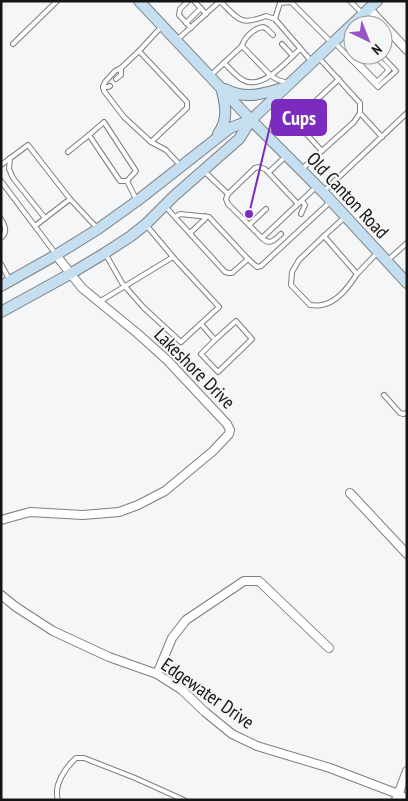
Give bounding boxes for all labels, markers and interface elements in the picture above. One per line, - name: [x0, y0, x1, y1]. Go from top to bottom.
- north arrow: [343, 15, 393, 65]
- text: N: [368, 40, 386, 59]
- callout: Cups: [272, 100, 326, 135]
- text: Cups: [282, 105, 316, 131]
- street label: Old Canton Road: [302, 147, 394, 243]
- street label: Lakeshore Drive: [149, 322, 241, 414]
- street label: Edgewater Drive: [157, 652, 259, 734]

